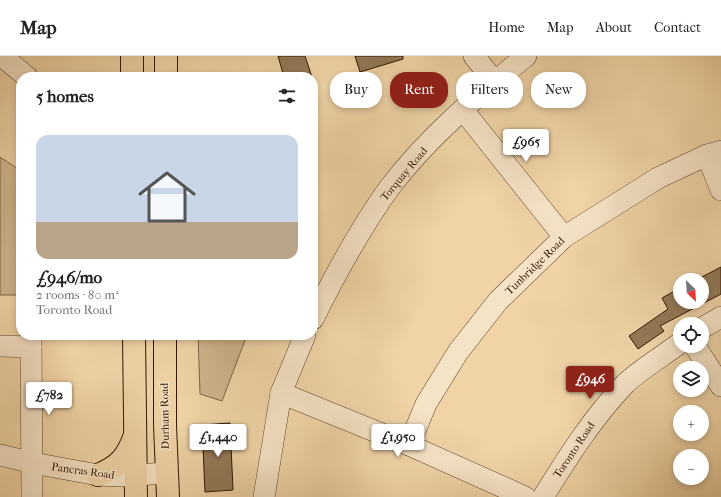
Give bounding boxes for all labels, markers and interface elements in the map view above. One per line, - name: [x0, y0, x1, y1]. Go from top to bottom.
- text: Map: [20, 17, 56, 39]
- text: Home: [488, 19, 525, 36]
- text: Map: [547, 19, 574, 36]
- text: About: [596, 19, 632, 36]
- text: Contact: [654, 19, 701, 36]
- chip: Buy: [330, 72, 382, 108]
- chip: Rent: [390, 72, 448, 108]
- chip: Filters: [456, 72, 523, 108]
- chip: New: [531, 72, 586, 108]
- icon: filters: [276, 85, 298, 107]
- text: 5 homes: [36, 86, 94, 106]
- pin: £965: [502, 129, 550, 163]
- text: £965: [512, 134, 540, 149]
- street label: Torquay Road: [378, 144, 431, 203]
- icon: home: [131, 161, 203, 233]
- street label: Tunbridge Road: [503, 234, 568, 298]
- text: £946/mo: [36, 267, 102, 287]
- north arrow: [673, 273, 709, 309]
- map controls: [673, 273, 709, 485]
- text: 2 rooms · 80 m²: [36, 287, 119, 302]
- text: Toronto Road: [36, 302, 112, 317]
- button: locate: [673, 317, 709, 353]
- button: layers: [673, 361, 709, 397]
- pin: £946: [566, 366, 614, 400]
- text: £946: [575, 371, 605, 386]
- pin: £782: [25, 382, 73, 416]
- street label: Durham Road: [158, 382, 172, 449]
- text: £782: [35, 387, 63, 402]
- button: +: [673, 405, 709, 441]
- street label: Toronto Road: [551, 419, 598, 480]
- pin: £1,440: [185, 424, 251, 458]
- pin: £1,950: [365, 424, 431, 458]
- text: £1,440: [199, 429, 237, 444]
- text: £1,950: [380, 429, 416, 444]
- button: −: [673, 449, 709, 485]
- street label: Pancras Road: [51, 460, 116, 482]

